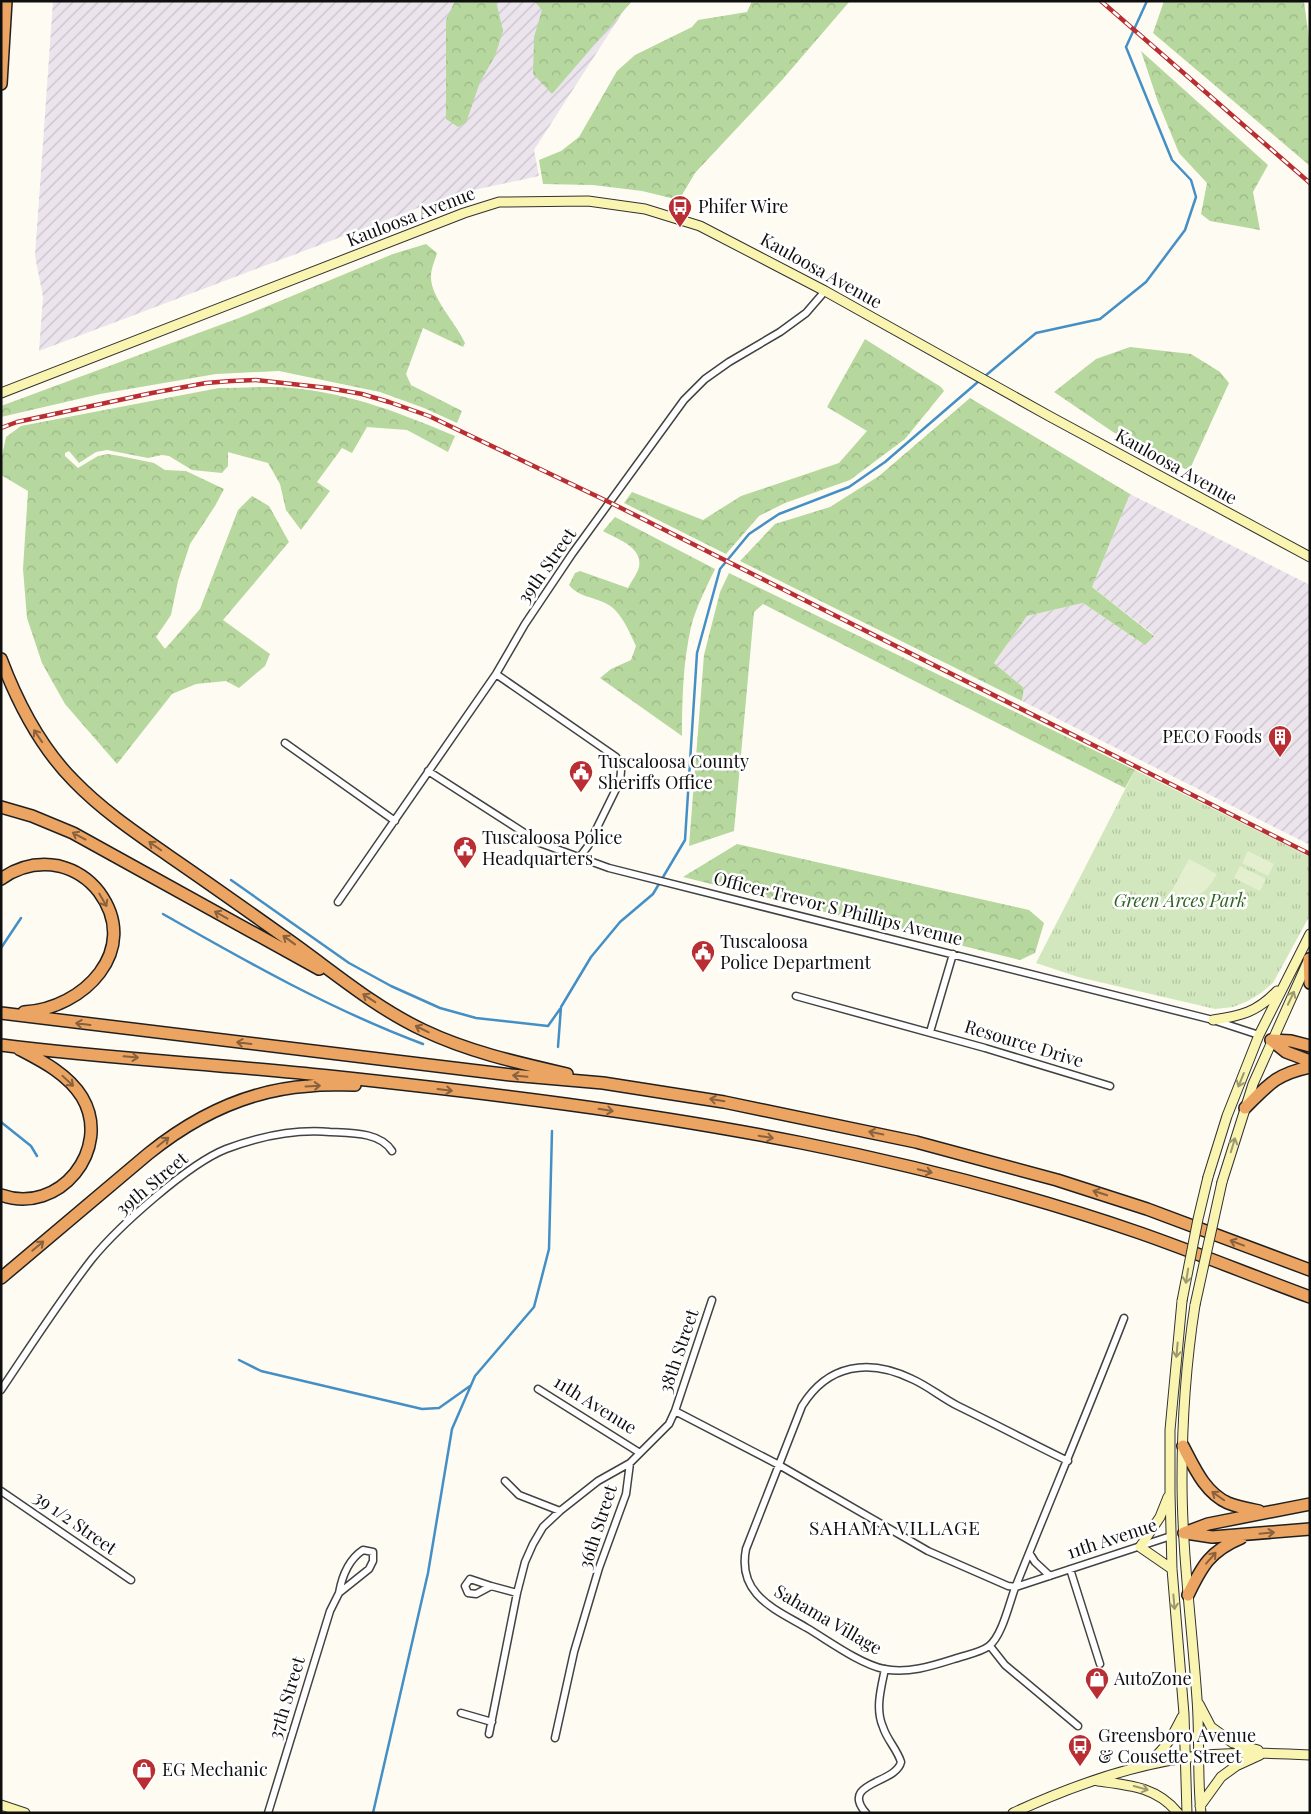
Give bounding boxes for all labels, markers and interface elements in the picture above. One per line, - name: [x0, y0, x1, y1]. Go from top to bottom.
- street label: Kauloosa Avenue: [343, 180, 478, 252]
- bus stop icon: Phifer Wire: [667, 194, 693, 228]
- place label: Phifer Wire: [698, 194, 788, 218]
- street label: Kauloosa Avenue: [756, 227, 887, 314]
- street label: Kauloosa Avenue: [1111, 423, 1242, 510]
- street label: 39th Street: [511, 522, 581, 608]
- place label: PECO Foods: [1162, 724, 1262, 748]
- building icon: PECO Foods: [1267, 724, 1293, 758]
- one-way arrow: [33, 729, 43, 743]
- place label: Tuscaloosa County Sheriffs Office: [598, 749, 749, 794]
- public building icon: Tuscaloosa County Sheriffs Office: [568, 759, 594, 793]
- place label: Tuscaloosa Police Headquarters: [482, 825, 622, 870]
- one-way arrow: [72, 831, 87, 841]
- public building icon: Tuscaloosa Police Headquarters: [452, 835, 478, 869]
- one-way arrow: [149, 841, 163, 851]
- street label: Officer Trevor S Phillips Avenue: [711, 865, 965, 951]
- park label: Green Arces Park: [1114, 888, 1246, 912]
- one-way arrow: [99, 892, 109, 906]
- one-way arrow: [214, 910, 229, 920]
- place label: Tuscaloosa Police Department: [720, 929, 872, 974]
- one-way arrow: [283, 934, 296, 945]
- public building icon: Tuscaloosa Police Department: [690, 939, 716, 973]
- one-way arrow: [1286, 991, 1296, 1006]
- one-way arrow: [363, 993, 377, 1003]
- street label: Resource Drive: [962, 1014, 1087, 1073]
- one-way arrow: [75, 1019, 91, 1029]
- one-way arrow: [415, 1024, 430, 1034]
- one-way arrow: [236, 1038, 252, 1048]
- one-way arrow: [123, 1052, 139, 1062]
- one-way arrow: [512, 1071, 528, 1081]
- one-way arrow: [1236, 1072, 1245, 1087]
- one-way arrow: [62, 1075, 75, 1087]
- one-way arrow: [304, 1081, 320, 1090]
- one-way arrow: [436, 1085, 452, 1095]
- one-way arrow: [709, 1095, 725, 1105]
- one-way arrow: [598, 1105, 614, 1115]
- one-way arrow: [868, 1128, 884, 1137]
- one-way arrow: [758, 1132, 774, 1142]
- one-way arrow: [156, 1137, 169, 1148]
- one-way arrow: [1229, 1137, 1239, 1153]
- street label: 39th Street: [110, 1146, 193, 1220]
- one-way arrow: [917, 1167, 933, 1176]
- one-way arrow: [1093, 1188, 1109, 1198]
- one-way arrow: [1230, 1238, 1245, 1247]
- one-way arrow: [32, 1241, 45, 1252]
- one-way arrow: [1181, 1268, 1191, 1284]
- street label: 38th Street: [653, 1305, 704, 1396]
- one-way arrow: [1172, 1341, 1182, 1357]
- street label: 11th Avenue: [550, 1369, 642, 1439]
- street label: 36th Street: [572, 1481, 622, 1572]
- street label: 39 1/2 Street: [29, 1485, 122, 1560]
- one-way arrow: [1211, 1491, 1225, 1501]
- street label: 11th Avenue: [1063, 1512, 1160, 1564]
- district label: SAHAMA VILLAGE: [809, 1514, 981, 1540]
- one-way arrow: [1259, 1528, 1275, 1538]
- one-way arrow: [1205, 1551, 1217, 1564]
- street label: Sahama Village: [770, 1579, 887, 1660]
- one-way arrow: [1170, 1594, 1179, 1610]
- street label: 37th Street: [262, 1653, 310, 1742]
- shop icon: AutoZone: [1084, 1666, 1110, 1700]
- place label: AutoZone: [1113, 1666, 1192, 1690]
- place label: Greensboro Avenue & Cousette Street: [1098, 1723, 1256, 1768]
- bus stop icon: Greensboro Avenue & Cousette Street: [1067, 1733, 1093, 1767]
- shop icon: EG Mechanic: [131, 1757, 157, 1791]
- place label: EG Mechanic: [162, 1757, 268, 1781]
- one-way arrow: [1132, 1784, 1148, 1793]

